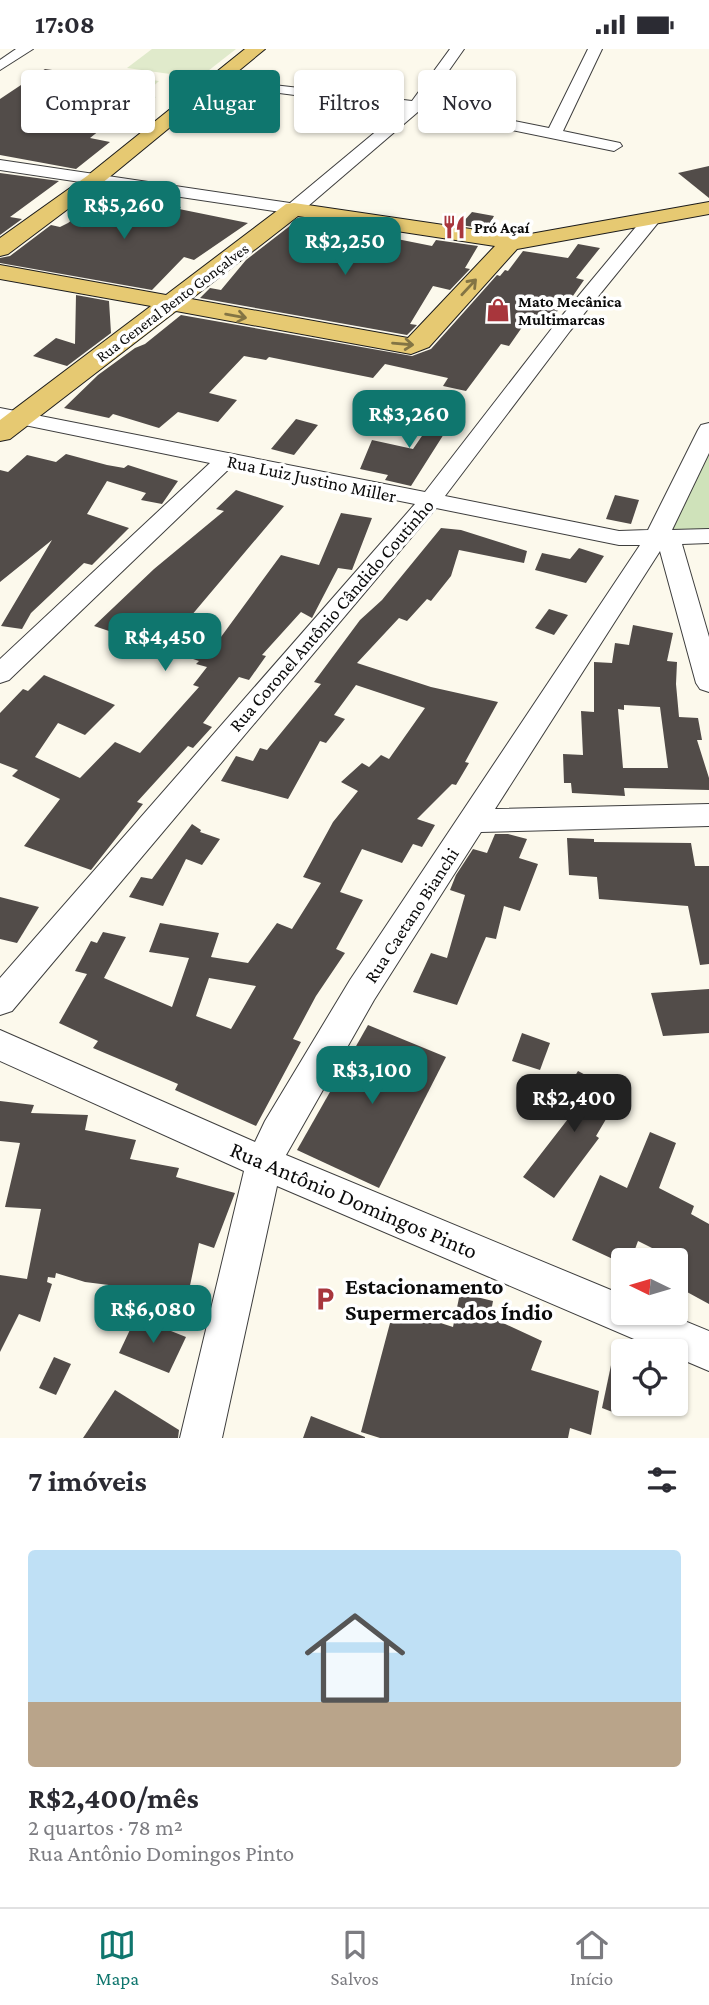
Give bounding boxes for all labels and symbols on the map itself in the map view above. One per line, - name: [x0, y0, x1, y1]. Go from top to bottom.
- pin: R$5,260: [59, 181, 189, 241]
- restaurant icon: Pró Açaí: [440, 213, 468, 241]
- pin: R$2,250: [280, 217, 410, 277]
- place label: Pró Açaí: [474, 219, 531, 236]
- street label: Rua General Bento Gonçalves: [93, 240, 252, 366]
- one-way arrow: [461, 279, 478, 296]
- place label: Mato Mecânica Multimarcas: [518, 293, 622, 328]
- shop icon: Mato Mecânica Multimarcas: [484, 296, 512, 324]
- one-way arrow: [224, 310, 247, 323]
- one-way arrow: [391, 338, 414, 351]
- pin: R$3,260: [344, 391, 474, 450]
- street label: Rua Luiz Justino Miller: [225, 450, 399, 507]
- street label: Rua Coronel Antônio Cândido Coutinho: [225, 495, 438, 736]
- pin: R$4,450: [100, 613, 230, 673]
- street label: Rua Caetano Bianchi: [360, 844, 463, 987]
- pin: R$3,100: [307, 1047, 437, 1106]
- pin: R$2,400: [509, 1075, 639, 1134]
- street label: Rua Antônio Domingos Pinto: [226, 1136, 482, 1264]
- north arrow: [611, 1248, 688, 1325]
- place label: Estacionamento Supermercados Índio: [345, 1273, 553, 1325]
- pin: R$6,080: [88, 1285, 218, 1345]
- parking icon: Estacionamento Supermercados Índio: [311, 1285, 339, 1313]

